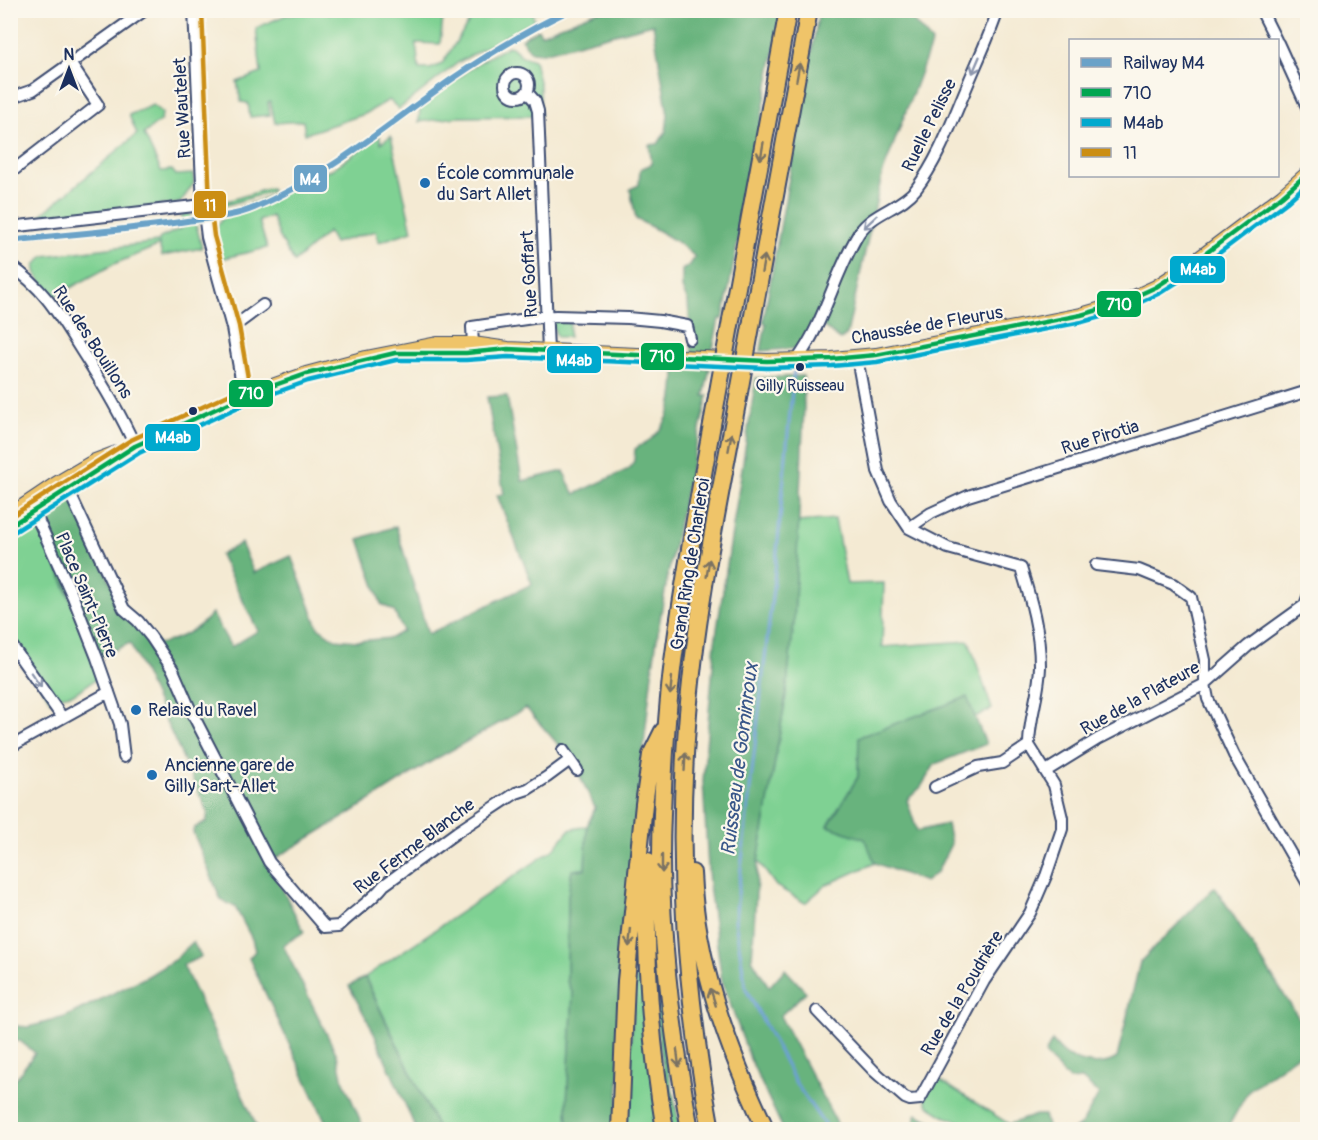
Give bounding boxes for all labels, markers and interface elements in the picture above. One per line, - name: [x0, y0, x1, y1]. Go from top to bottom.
- north arrow: [39, 39, 99, 99]
- legend: [1069, 39, 1279, 177]
- text: N: [64, 45, 75, 65]
- text: Railway M4: [1123, 52, 1205, 75]
- one-way arrow: [970, 55, 981, 73]
- street label: Rue Wautelet: [168, 56, 197, 159]
- one-way arrow: [793, 63, 804, 82]
- street label: Ruelle Pelisse: [897, 75, 962, 176]
- text: 710: [1123, 82, 1152, 105]
- text: M4ab: [1123, 112, 1164, 135]
- one-way arrow: [756, 140, 767, 160]
- text: 11: [1123, 142, 1137, 165]
- place label: École communale du Sart Allet: [437, 162, 574, 206]
- line badge: M4: [293, 164, 328, 193]
- text: M4: [300, 170, 321, 190]
- marker: École communale du Sart Allet: [418, 176, 432, 190]
- line badge: 11: [193, 190, 227, 219]
- text: 11: [204, 196, 216, 216]
- one-way arrow: [863, 215, 878, 229]
- street label: Rue Goffart: [516, 229, 543, 318]
- one-way arrow: [758, 255, 769, 274]
- line badge: M4ab: [1169, 255, 1226, 284]
- text: M4ab: [1180, 260, 1216, 280]
- street label: Rue des Bouillons: [48, 281, 138, 403]
- line badge: 710: [1096, 290, 1142, 318]
- text: 710: [1106, 295, 1132, 315]
- street label: Chaussée de Fleurus: [850, 301, 1005, 350]
- line badge: 710: [640, 342, 685, 371]
- line badge: M4ab: [546, 345, 602, 374]
- text: 710: [649, 347, 675, 367]
- text: M4ab: [556, 351, 592, 371]
- marker: Gilly Ruisseau: [794, 361, 806, 373]
- place label: Gilly Ruisseau: [756, 376, 844, 396]
- line badge: 710: [228, 379, 274, 408]
- text: 710: [238, 384, 264, 404]
- unlabelled marker: [187, 405, 199, 417]
- street label: Rue Pirotia: [1059, 415, 1142, 460]
- line badge: M4ab: [144, 423, 201, 452]
- text: M4ab: [155, 428, 191, 448]
- one-way arrow: [725, 433, 736, 453]
- street label: Grand Ring de Charleroi: [666, 476, 715, 652]
- street label: Place Saint-Pierre: [50, 529, 123, 662]
- one-way arrow: [702, 559, 713, 579]
- street label: Rue de la Plateure: [1077, 656, 1204, 741]
- water label: Ruisseau de Gominroux: [715, 659, 764, 857]
- one-way arrow: [30, 672, 42, 688]
- one-way arrow: [665, 675, 676, 695]
- place label: Relais du Ravel: [148, 699, 257, 722]
- marker: Relais du Ravel: [129, 703, 143, 717]
- one-way arrow: [679, 752, 690, 772]
- place label: Ancienne gare de Gilly Sart-Allet: [164, 754, 294, 798]
- marker: Ancienne gare de Gilly Sart-Allet: [145, 768, 159, 782]
- street label: Rue Ferme Blanche: [349, 793, 479, 899]
- one-way arrow: [656, 853, 668, 873]
- street label: Rue de la Poudrière: [916, 926, 1009, 1060]
- one-way arrow: [624, 928, 635, 948]
- one-way arrow: [707, 988, 718, 1007]
- one-way arrow: [672, 1048, 683, 1068]

